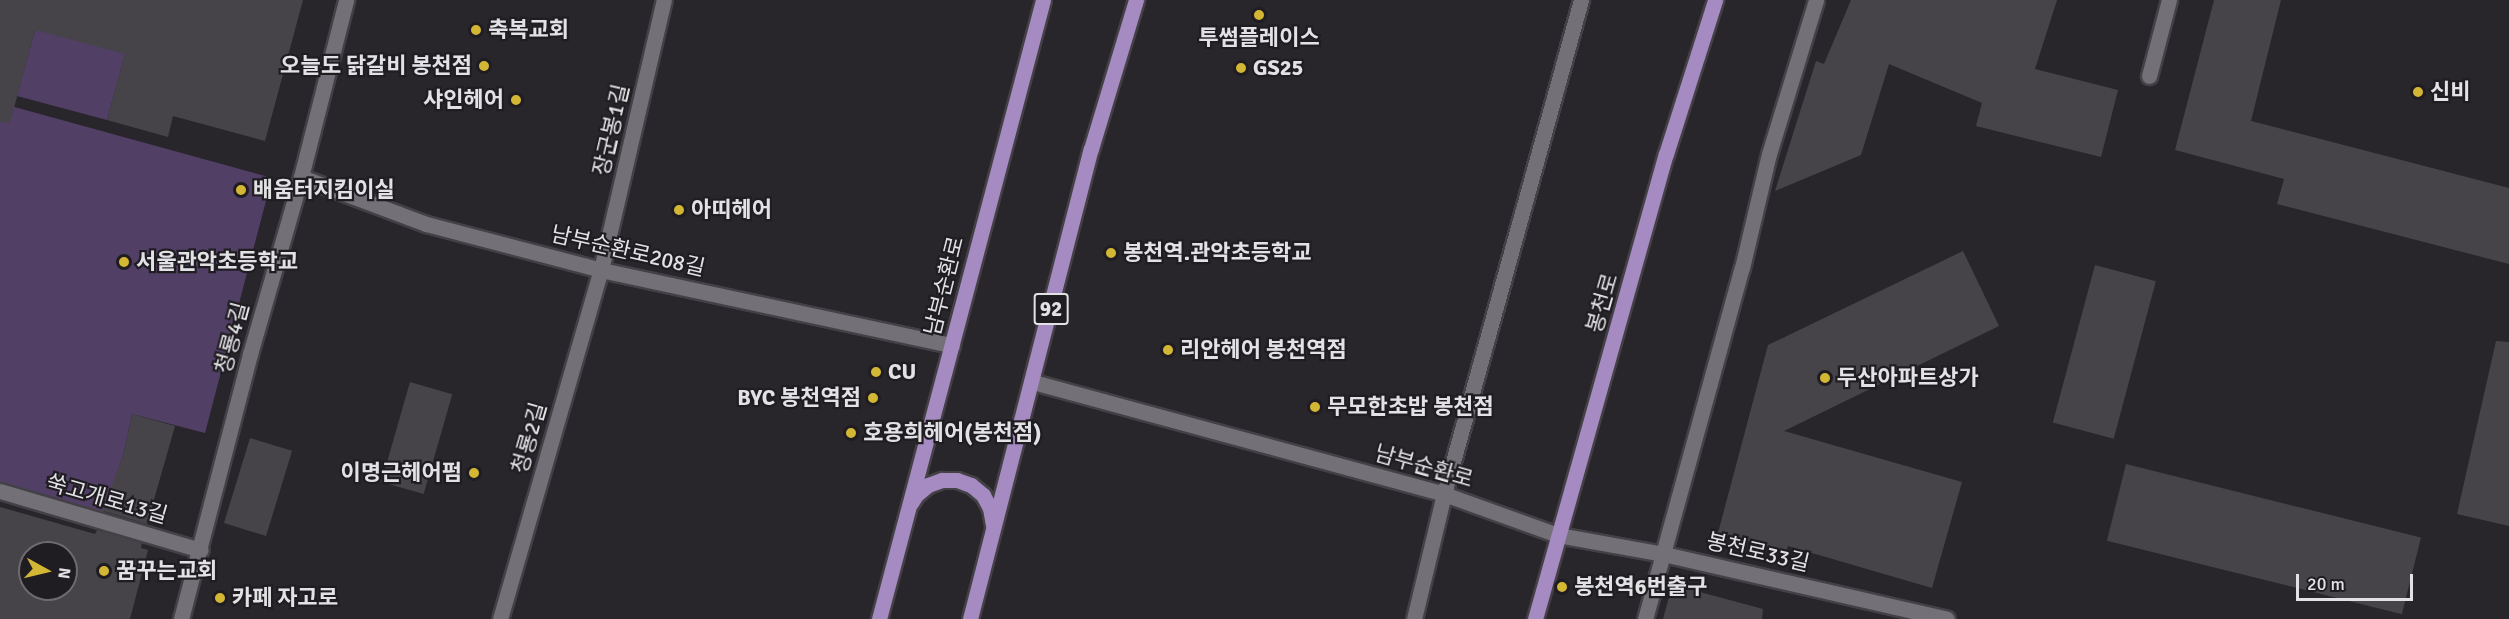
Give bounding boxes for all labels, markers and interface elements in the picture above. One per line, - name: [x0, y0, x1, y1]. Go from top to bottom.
- marker: 투썸플레이스: [1252, 8, 1266, 22]
- place label: 축복교회: [488, 17, 569, 43]
- marker: 축복교회: [469, 23, 483, 37]
- place label: 투썸플레이스: [1198, 25, 1320, 51]
- place label: 오늘도 닭갈비 봉천점: [280, 53, 472, 79]
- place label: GS25: [1253, 55, 1303, 81]
- marker: 오늘도 닭갈비 봉천점: [477, 59, 491, 73]
- marker: GS25: [1234, 61, 1248, 75]
- place label: 신비: [2430, 79, 2470, 105]
- street label: 장군봉1길: [588, 82, 634, 178]
- marker: 신비: [2411, 85, 2425, 99]
- place label: 샤인헤어: [423, 87, 504, 113]
- marker: 샤인헤어: [509, 93, 523, 107]
- place label: 배움터지킴이실: [253, 177, 395, 203]
- marker: 배움터지킴이실: [234, 183, 248, 197]
- place label: 아띠헤어: [691, 197, 772, 223]
- marker: 아띠헤어: [672, 203, 686, 217]
- street label: 남부순환로208길: [549, 220, 707, 282]
- street label: 남부순환로: [919, 234, 969, 338]
- place label: 봉천역.관악초등학교: [1123, 240, 1311, 266]
- marker: 봉천역.관악초등학교: [1104, 246, 1118, 260]
- place label: 서울관악초등학교: [136, 249, 298, 275]
- marker: 서울관악초등학교: [117, 255, 131, 269]
- street label: 봉천로: [1581, 270, 1623, 336]
- road number: 92: [1033, 291, 1069, 327]
- street label: 청룡4길: [210, 300, 254, 376]
- place label: 리안헤어 봉천역점: [1180, 337, 1347, 363]
- marker: 리안헤어 봉천역점: [1161, 343, 1175, 357]
- place label: CU: [888, 359, 916, 385]
- marker: CU: [869, 365, 883, 379]
- place label: 두산아파트상가: [1837, 365, 1979, 391]
- marker: 두산아파트상가: [1818, 371, 1832, 385]
- place label: BYC 봉천역점: [737, 385, 861, 411]
- marker: BYC 봉천역점: [866, 391, 880, 405]
- place label: 무모한초밥 봉천점: [1327, 394, 1494, 420]
- street label: 청룡2길: [506, 399, 552, 477]
- marker: 무모한초밥 봉천점: [1308, 400, 1322, 414]
- place label: 호용희헤어(봉천점): [863, 420, 1041, 446]
- marker: 호용희헤어(봉천점): [844, 426, 858, 440]
- street label: 남부순환로: [1372, 439, 1476, 493]
- place label: 이명근헤어펌: [341, 460, 462, 486]
- marker: 이명근헤어펌: [467, 466, 481, 480]
- street label: 쑥고개로13길: [43, 469, 171, 529]
- street label: 봉천로33길: [1704, 527, 1812, 577]
- north arrow: [18, 541, 78, 601]
- place label: 꿈꾸는교회: [116, 558, 217, 584]
- scale bar: [2299, 562, 2416, 600]
- marker: 꿈꾸는교회: [97, 564, 111, 578]
- text: N: [53, 566, 75, 580]
- text: 20 m: [2307, 573, 2345, 595]
- place label: 봉천역6번출구: [1574, 574, 1707, 600]
- marker: 봉천역6번출구: [1555, 580, 1569, 594]
- place label: 카페 자고로: [232, 585, 338, 611]
- marker: 카페 자고로: [213, 591, 227, 605]

